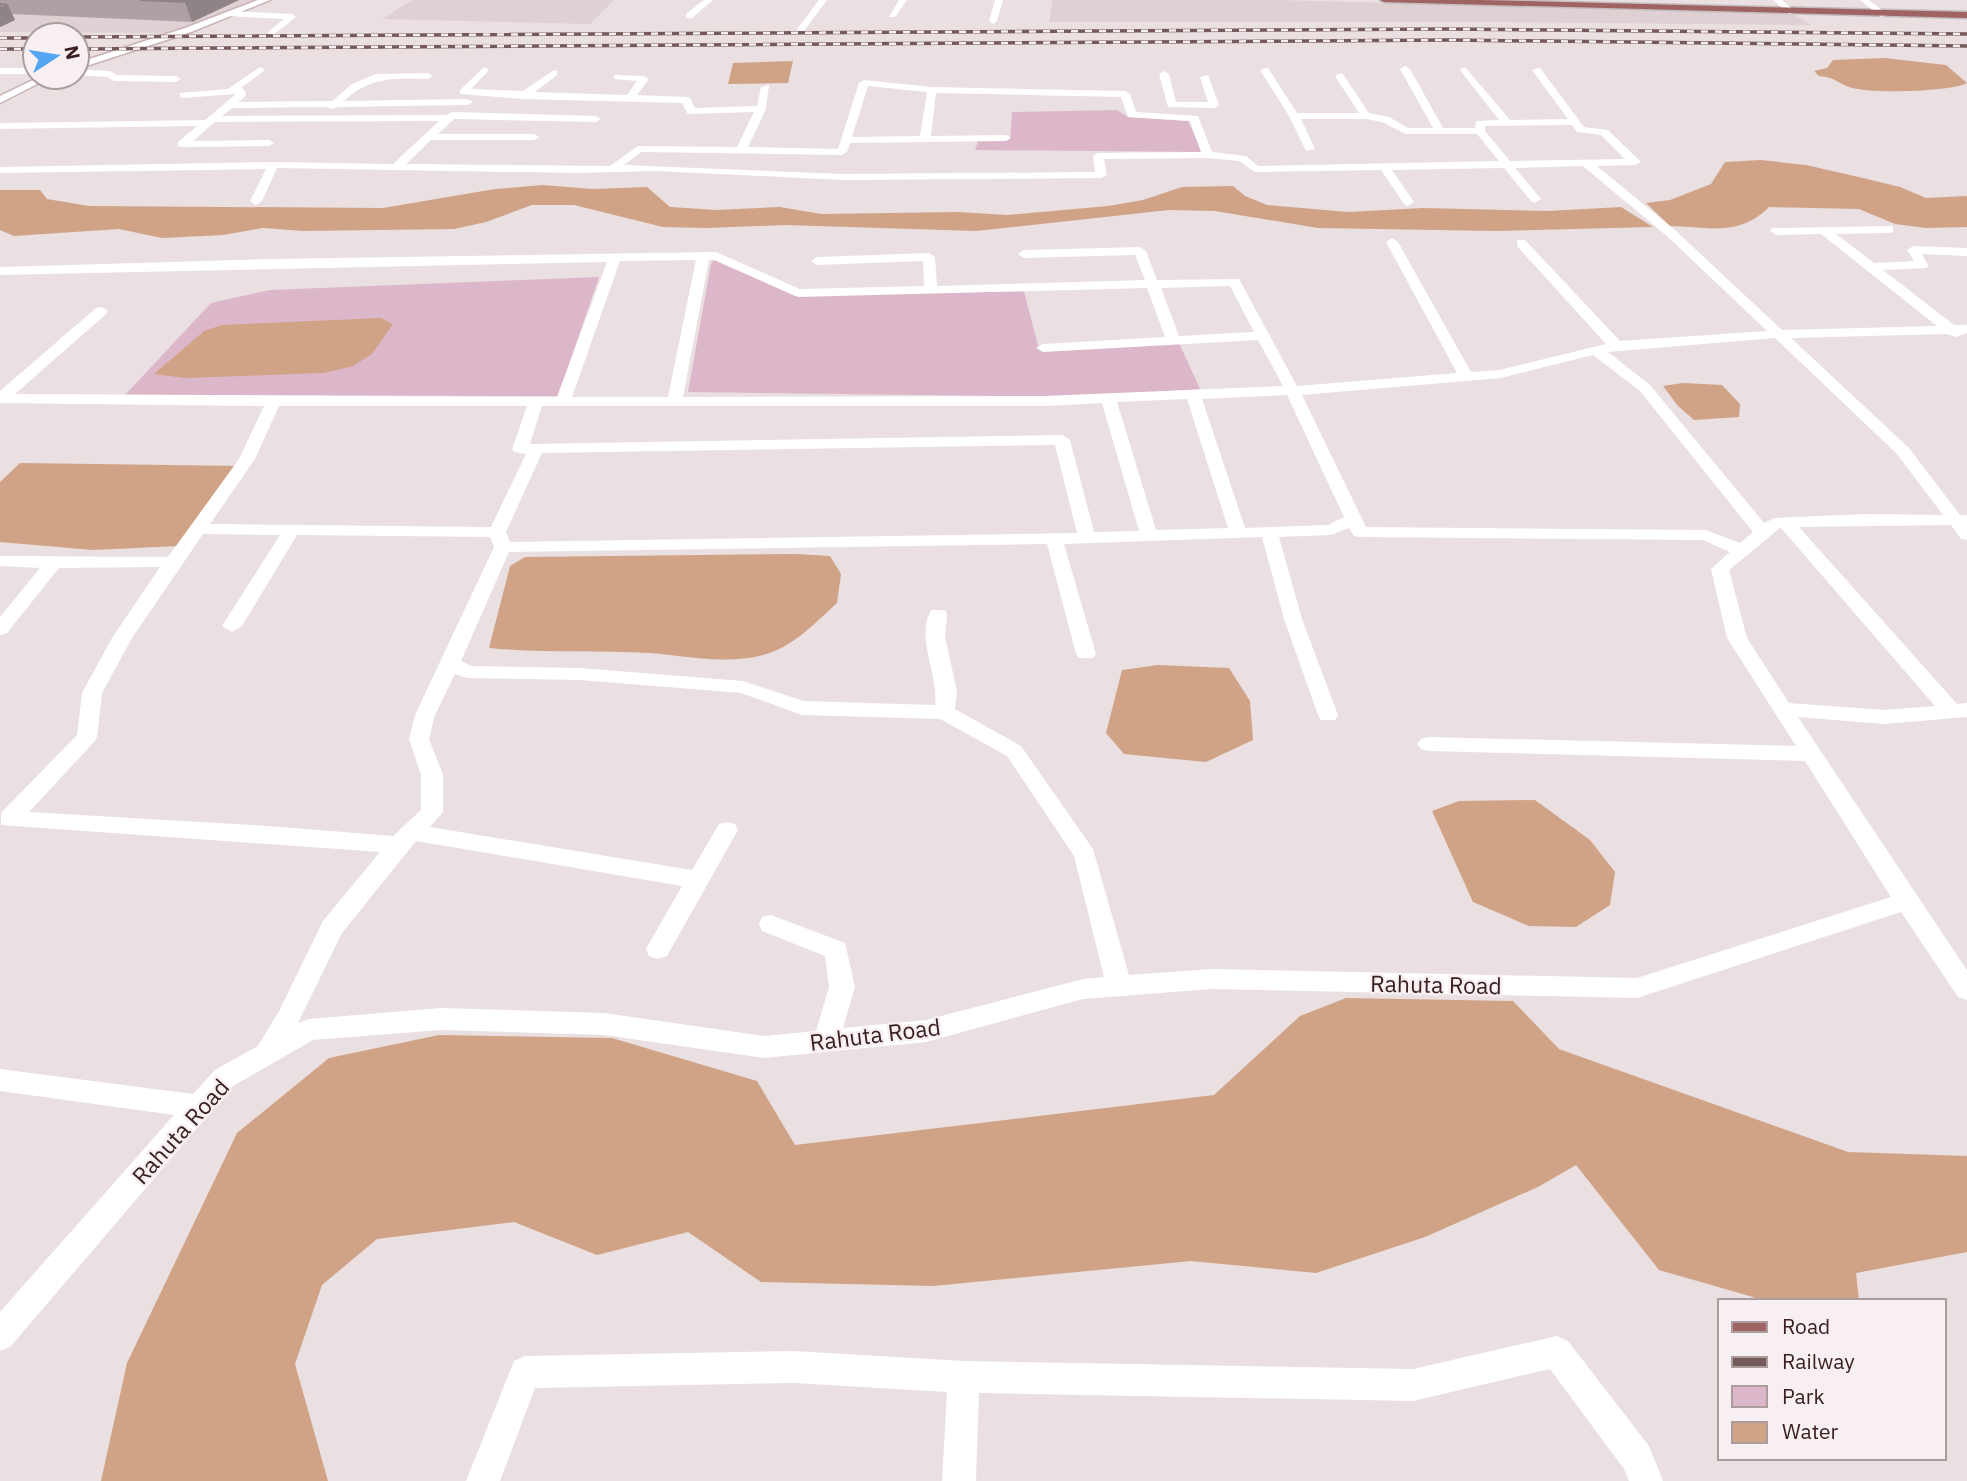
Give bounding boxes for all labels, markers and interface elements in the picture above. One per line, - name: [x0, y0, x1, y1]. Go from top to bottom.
- north arrow: [21, 21, 91, 91]
- text: N: [59, 43, 86, 62]
- street label: Rahuta Road: [1370, 968, 1502, 1000]
- street label: Rahuta Road: [808, 1011, 942, 1057]
- street label: Rahuta Road: [125, 1072, 235, 1190]
- legend: [1718, 1299, 1946, 1460]
- text: Road: [1782, 1312, 1830, 1340]
- text: Railway: [1782, 1347, 1855, 1375]
- text: Park: [1782, 1382, 1825, 1410]
- text: Water: [1782, 1417, 1839, 1445]

